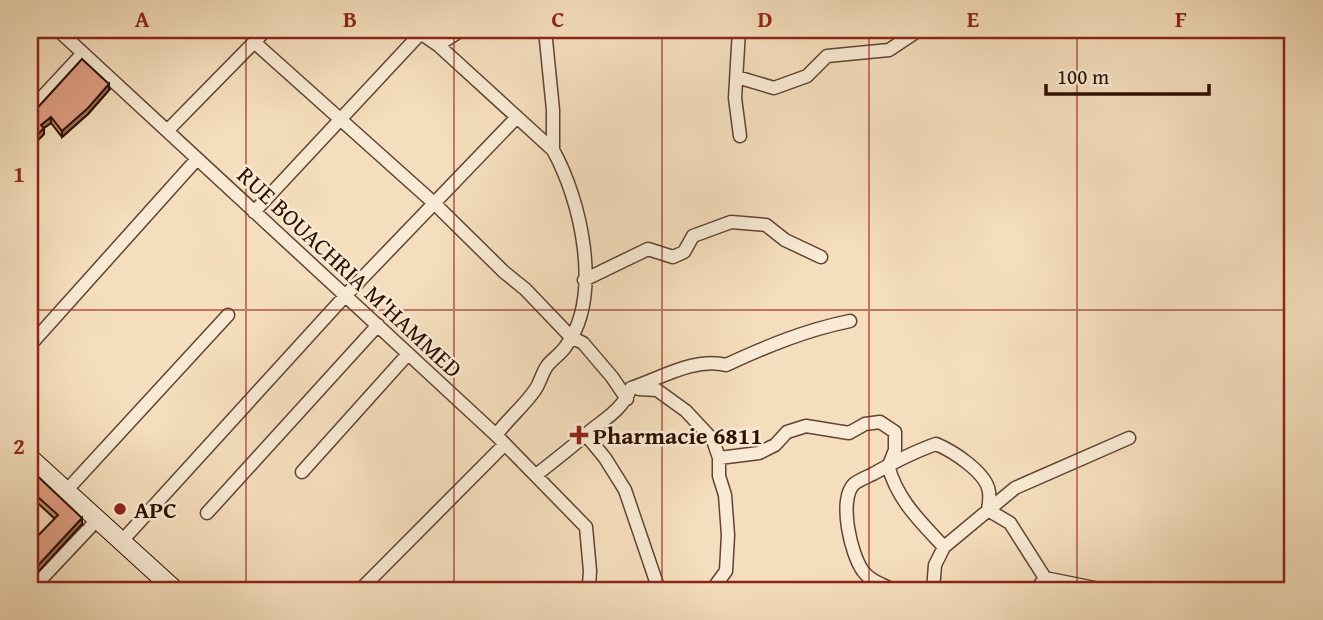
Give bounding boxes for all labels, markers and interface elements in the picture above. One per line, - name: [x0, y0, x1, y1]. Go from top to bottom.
- text: A: [135, 2, 150, 35]
- text: B: [343, 2, 357, 35]
- text: C: [551, 2, 565, 35]
- text: D: [758, 2, 773, 35]
- text: E: [967, 2, 979, 35]
- text: F: [1175, 2, 1187, 35]
- scale bar: [1046, 52, 1209, 96]
- text: 100 m: [1057, 61, 1109, 92]
- text: 1: [13, 157, 25, 190]
- street label: RUE BOUACHRIA M'HAMMED: [230, 158, 470, 386]
- place label: Pharmacie 6811: [593, 418, 763, 453]
- marker: Pharmacie 6811: [571, 427, 587, 443]
- text: 2: [13, 429, 25, 462]
- place label: APC: [134, 492, 177, 527]
- marker: APC: [112, 501, 128, 517]

